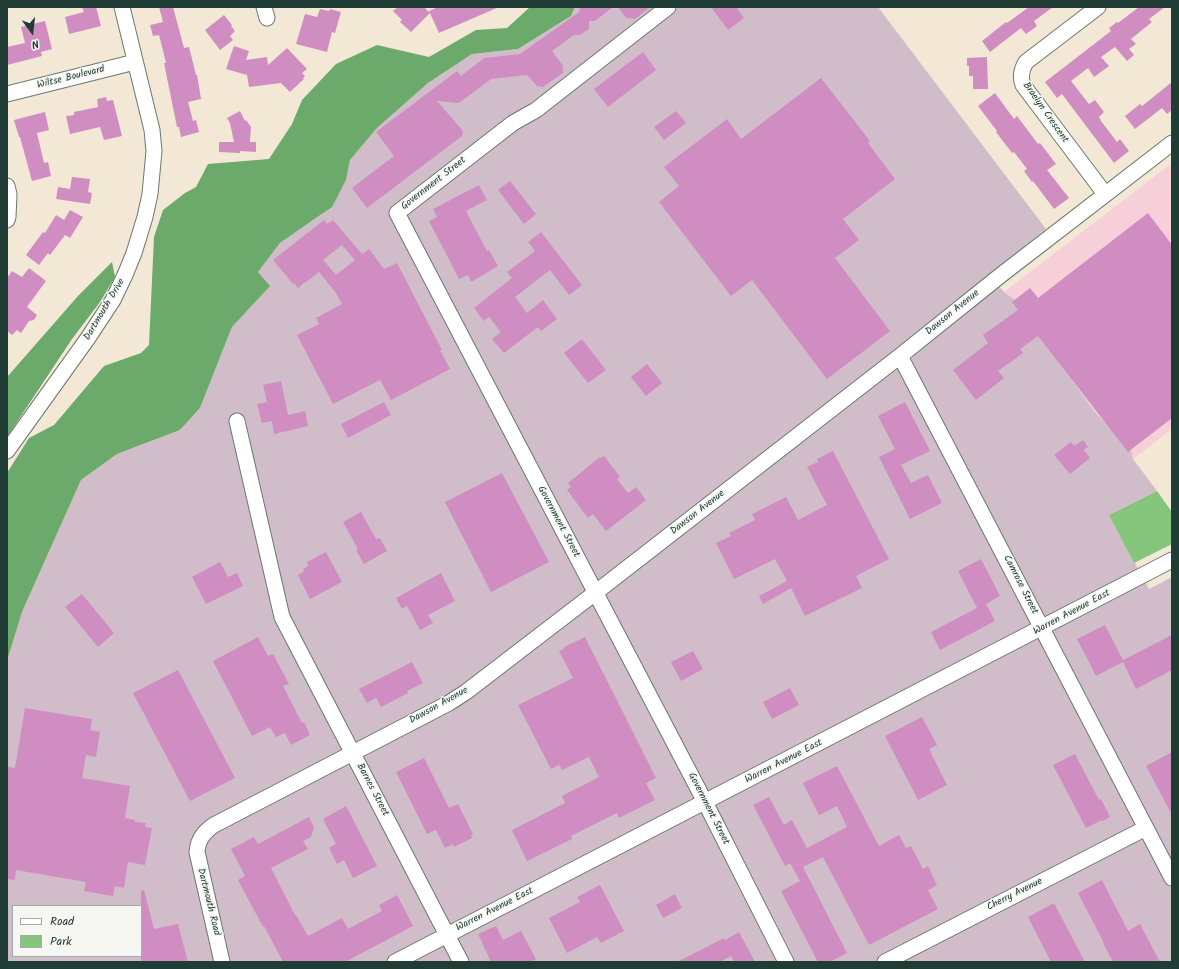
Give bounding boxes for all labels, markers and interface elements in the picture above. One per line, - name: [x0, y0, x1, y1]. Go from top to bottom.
- north arrow: [12, 12, 52, 52]
- text: N: [29, 34, 41, 53]
- street label: Wiltse Boulevard: [36, 64, 106, 92]
- street label: Braelyn Crescent: [1020, 80, 1070, 146]
- street label: Government Street: [399, 155, 469, 213]
- street label: Dartmouth Drive: [82, 277, 128, 343]
- street label: Dawson Avenue: [924, 288, 982, 338]
- street label: Government Street: [534, 484, 582, 560]
- street label: Dawson Avenue: [669, 488, 727, 538]
- street label: Camrose Street: [1000, 553, 1040, 617]
- street label: Warren Avenue East: [1032, 588, 1112, 638]
- street label: Dawson Avenue: [407, 685, 471, 727]
- street label: Warren Avenue East: [743, 737, 825, 787]
- street label: Barnes Street: [353, 762, 391, 818]
- street label: Government Street: [685, 771, 731, 847]
- street label: Dartmouth Road: [194, 867, 222, 937]
- street label: Cherry Avenue: [985, 876, 1045, 914]
- street label: Warren Avenue East: [454, 885, 536, 935]
- legend: [12, 905, 142, 957]
- text: Road: [50, 912, 74, 931]
- text: Park: [50, 932, 72, 951]

